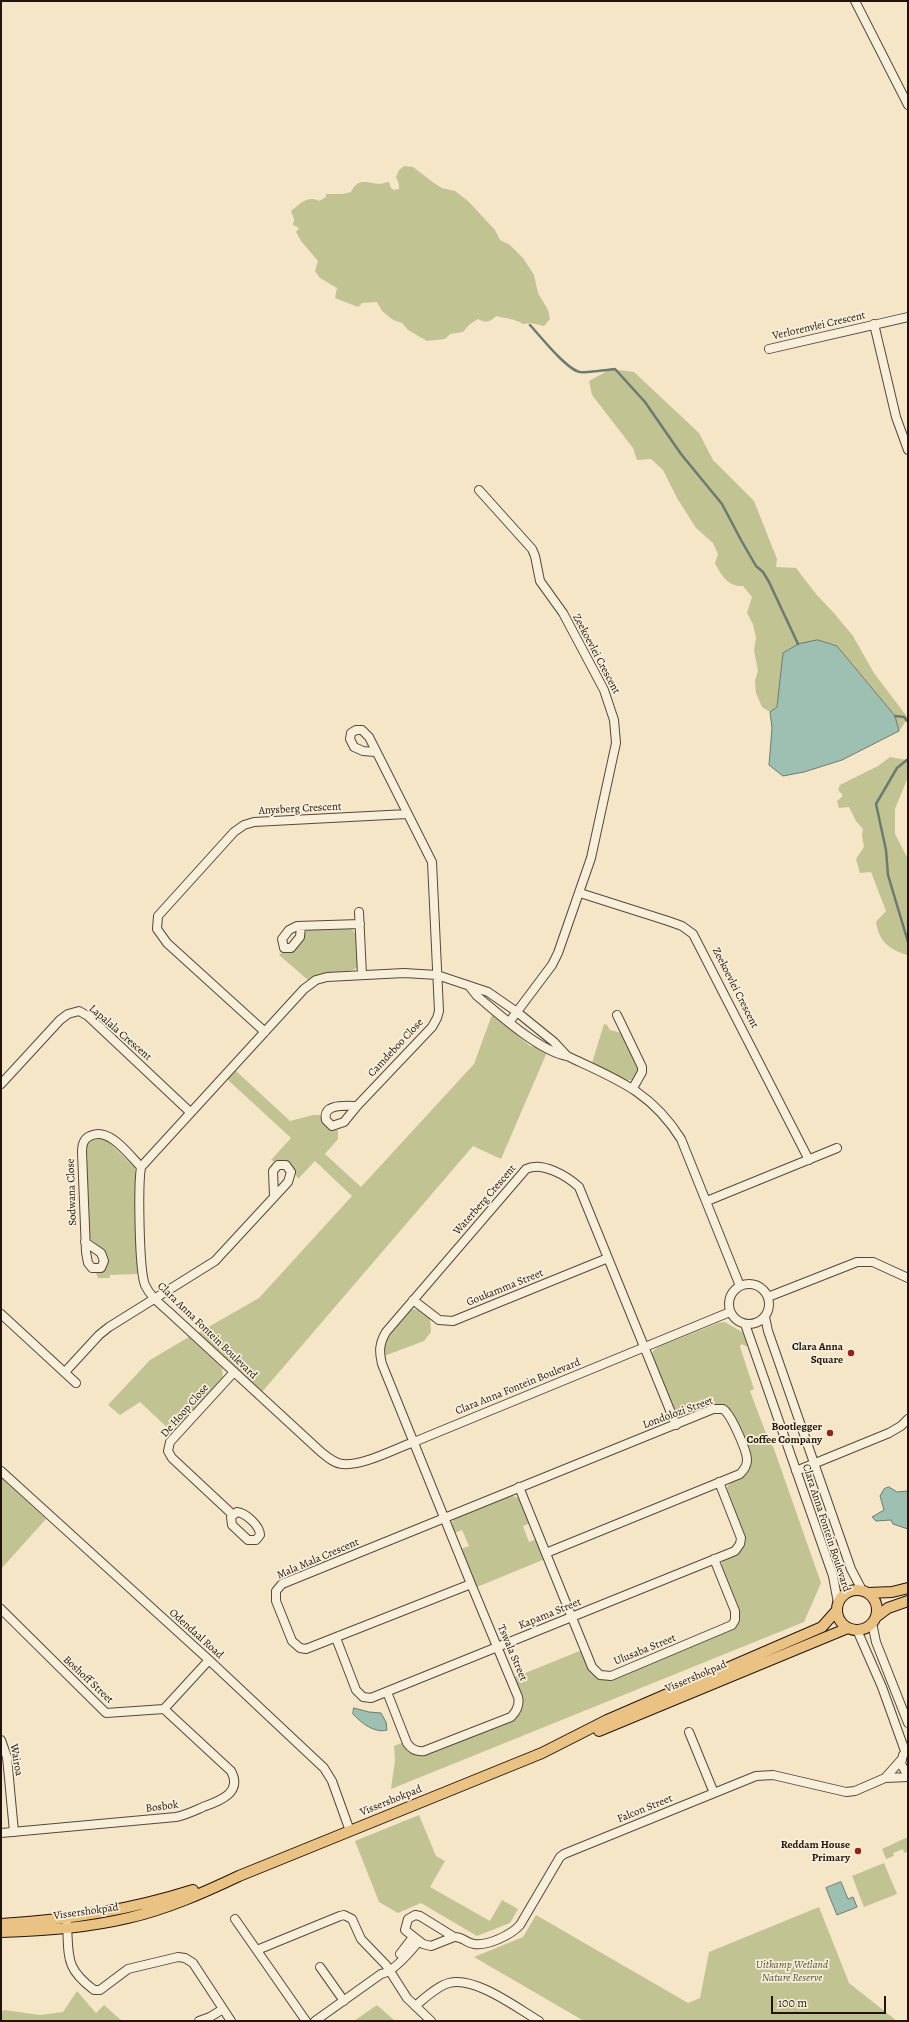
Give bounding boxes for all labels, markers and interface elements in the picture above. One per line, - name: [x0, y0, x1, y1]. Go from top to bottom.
- street label: Verlorenvlei Crescent: [771, 309, 867, 343]
- street label: Zeekoevlei Crescent: [569, 612, 623, 696]
- street label: Anysberg Crescent: [258, 800, 342, 818]
- street label: Zeekoevlei Crescent: [709, 946, 761, 1030]
- street label: Lapalala Crescent: [86, 1002, 154, 1064]
- street label: Camdeboo Close: [366, 1016, 426, 1080]
- street label: Sodwana Close: [64, 1158, 80, 1226]
- street label: Waterberg Crescent: [451, 1162, 519, 1238]
- street label: Goukamma Street: [465, 1267, 545, 1309]
- street label: Clara Anna Fontein Boulevard: [154, 1280, 260, 1382]
- place label: Clara Anna Square: [792, 1340, 843, 1366]
- marker: Clara Anna Square: [846, 1348, 856, 1358]
- street label: Clara Anna Fontein Boulevard: [454, 1356, 582, 1418]
- street label: De Hoop Close: [158, 1382, 212, 1440]
- street label: Londolozi Street: [641, 1394, 715, 1432]
- place label: Bootlegger Coffee Company: [747, 1420, 822, 1446]
- marker: Bootlegger Coffee Company: [825, 1428, 835, 1438]
- street label: Clara Anna Fontein Boulevard: [799, 1462, 853, 1594]
- street label: Mala Mala Crescent: [275, 1536, 361, 1582]
- street label: Kapama Street: [517, 1595, 583, 1633]
- street label: Odendaal Road: [166, 1606, 226, 1662]
- street label: Tswala Street: [494, 1623, 530, 1683]
- street label: Ulusaba Street: [612, 1632, 678, 1668]
- street label: Boshoff Street: [60, 1653, 116, 1707]
- street label: Vissershokpad: [663, 1658, 729, 1696]
- street label: Wairoa: [7, 1743, 25, 1777]
- street label: Vissershokpad: [358, 1783, 424, 1819]
- street label: Falcon Street: [616, 1792, 674, 1826]
- street label: Bosbok: [145, 1798, 179, 1816]
- place label: Reddam House Primary: [781, 1838, 850, 1864]
- marker: Reddam House Primary: [853, 1846, 863, 1856]
- street label: Vissershokpad: [53, 1901, 119, 1923]
- park label: Uitkamp Wetland Nature Reserve: [756, 1958, 828, 1984]
- scale bar: [773, 1988, 888, 2014]
- text: 100 m: [778, 1995, 807, 2011]

